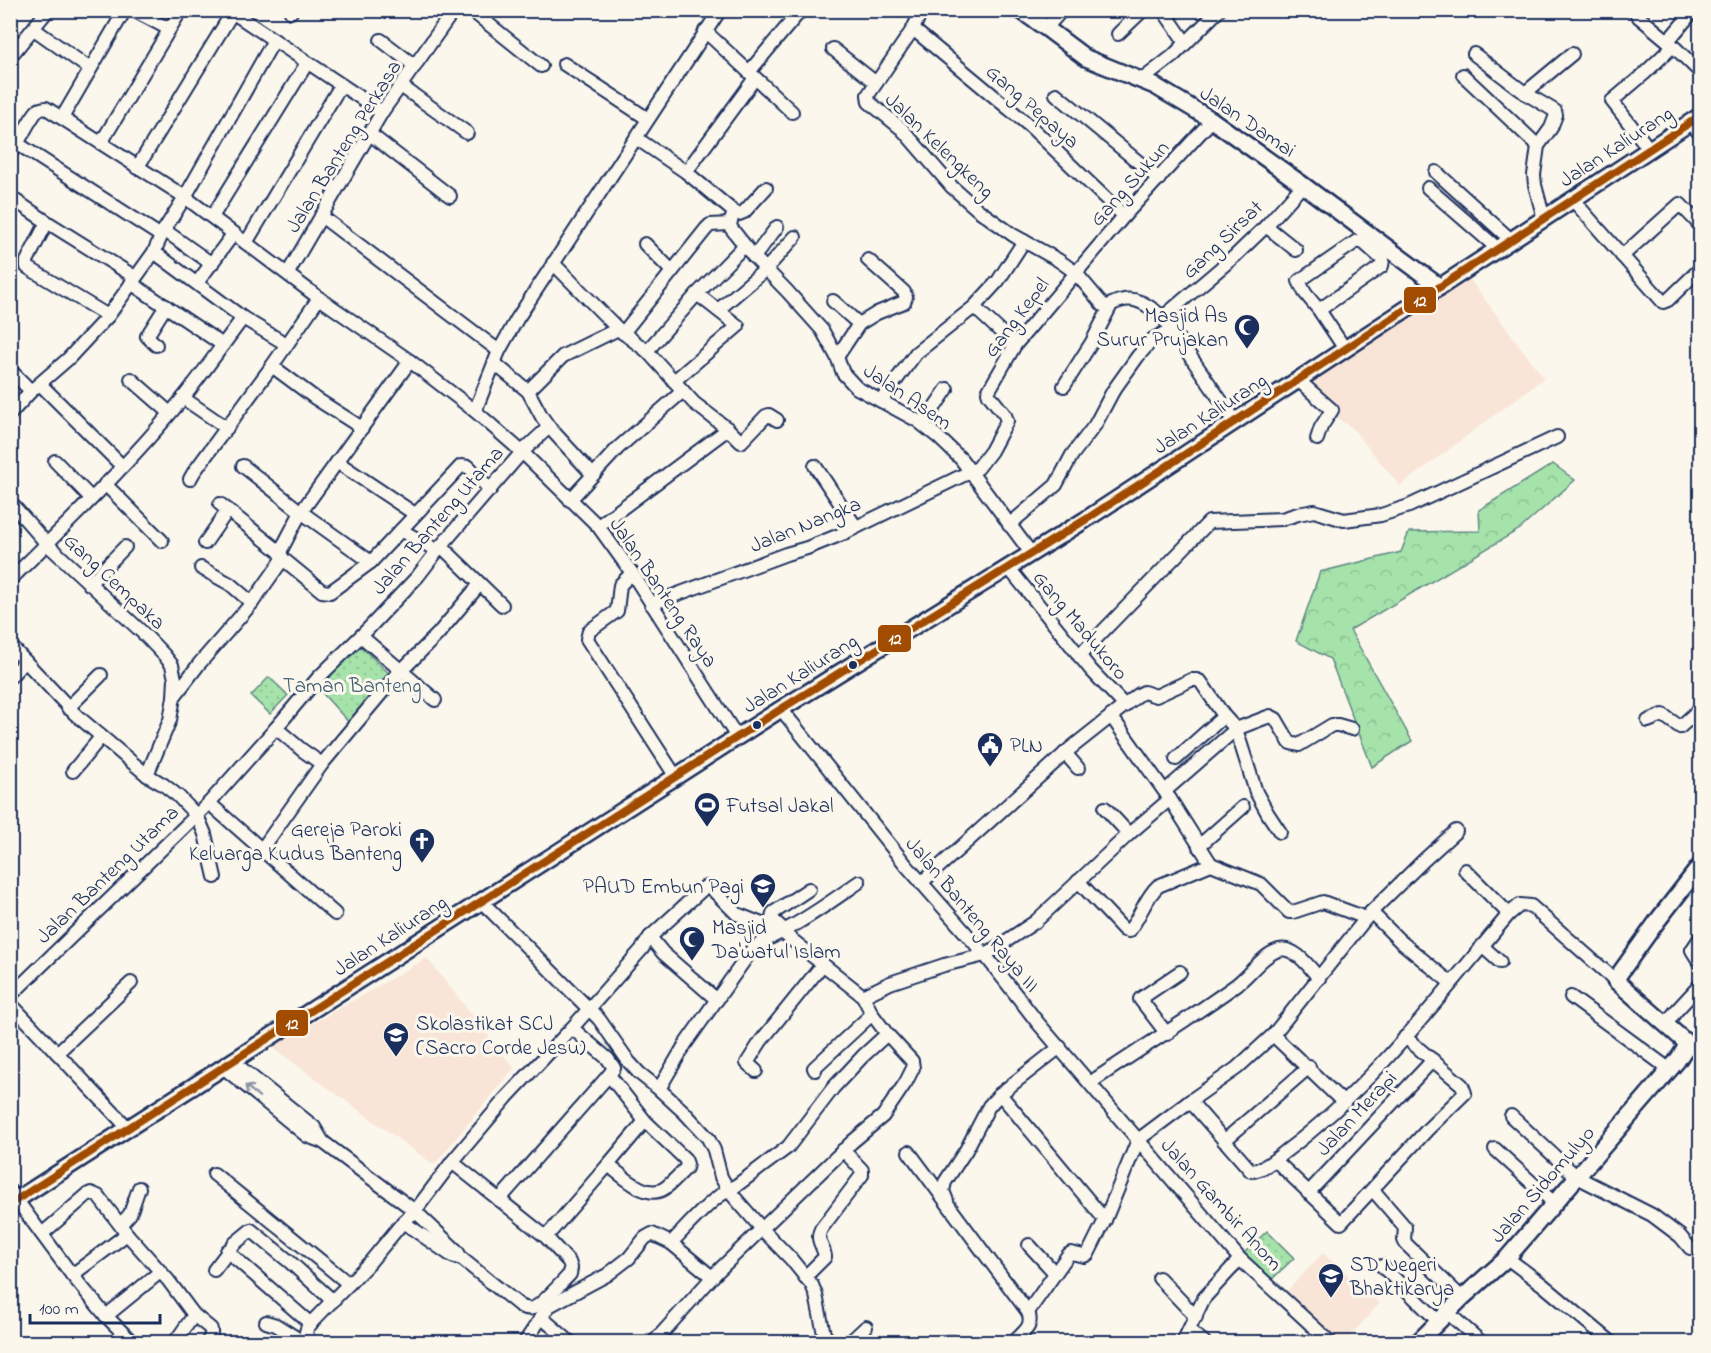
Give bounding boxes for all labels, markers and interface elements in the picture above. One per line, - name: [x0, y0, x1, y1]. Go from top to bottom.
- street label: Jalan Banteng Perkasa: [279, 55, 412, 240]
- street label: Gang Pepaya: [977, 58, 1085, 158]
- street label: Jalan Damai: [1193, 79, 1301, 166]
- street label: Jalan Kelengkeng: [876, 86, 1000, 208]
- street label: Jalan Kaliurang: [1554, 100, 1681, 197]
- street label: Gang Sukun: [1084, 135, 1179, 235]
- street label: Gang Sirsat: [1176, 194, 1272, 288]
- street label: Gang Kepel: [977, 272, 1059, 366]
- line badge: 12: [1403, 286, 1437, 314]
- text: 12: [1413, 290, 1427, 314]
- place label: Masjid As Surur Prujakan: [1097, 302, 1228, 356]
- mosque icon: Masjid As Surur Prujakan: [1232, 312, 1262, 350]
- street label: Jalan Asem: [856, 357, 957, 438]
- street label: Jalan Kaliurang: [1148, 367, 1275, 464]
- street label: Jalan Banteng Utama: [365, 440, 513, 604]
- street label: Jalan Nangka: [746, 490, 866, 564]
- street label: Jalan Banteng Raya: [599, 512, 724, 675]
- street label: Gang Cempaka: [54, 527, 171, 639]
- street label: Gang Madukoro: [1023, 565, 1134, 689]
- line badge: 12: [877, 624, 912, 653]
- street label: Jalan Kaliurang: [738, 627, 865, 724]
- text: 12: [888, 628, 902, 652]
- unlabelled marker: [847, 659, 859, 671]
- park label: Taman Banteng: [283, 672, 421, 704]
- unlabelled marker: [751, 719, 763, 731]
- public building icon: PLN: [975, 730, 1005, 768]
- place label: PLN: [1010, 732, 1043, 762]
- sports icon: Futsal Jakal: [692, 790, 722, 828]
- place label: Futsal Jakal: [725, 792, 834, 822]
- street label: Jalan Banteng Utama: [30, 799, 188, 953]
- place label: Gereja Paroki Keluarga Kudus Banteng: [189, 816, 402, 872]
- church icon: Gereja Paroki Keluarga Kudus Banteng: [407, 826, 437, 864]
- street label: Jalan Banteng Raya III: [896, 831, 1046, 1001]
- school or university icon: PAUD Embun Pagi: [748, 871, 778, 909]
- place label: PAUD Embun Pagi: [583, 873, 744, 905]
- street label: Jalan Kaliurang: [328, 889, 455, 986]
- place label: Masjid Da'watul Islam: [711, 914, 841, 968]
- mosque icon: Masjid Da'watul Islam: [677, 924, 707, 962]
- line badge: 12: [275, 1009, 309, 1037]
- place label: Skolastikat SCJ (Sacro Corde Jesu): [416, 1010, 586, 1064]
- text: 12: [285, 1013, 299, 1037]
- school or university icon: Skolastikat SCJ (Sacro Corde Jesu): [381, 1020, 411, 1058]
- street label: Jalan Merapi: [1310, 1065, 1405, 1164]
- one-way arrow: [245, 1084, 260, 1098]
- street label: Jalan Sidomulyo: [1484, 1120, 1605, 1252]
- street label: Jalan Gambir Anom: [1152, 1132, 1289, 1279]
- place label: SD Negeri Bhaktikarya: [1349, 1251, 1454, 1307]
- school or university icon: SD Negeri Bhaktikarya: [1316, 1261, 1346, 1299]
- scale bar: [30, 1287, 160, 1325]
- text: 100 m: [39, 1297, 79, 1323]

